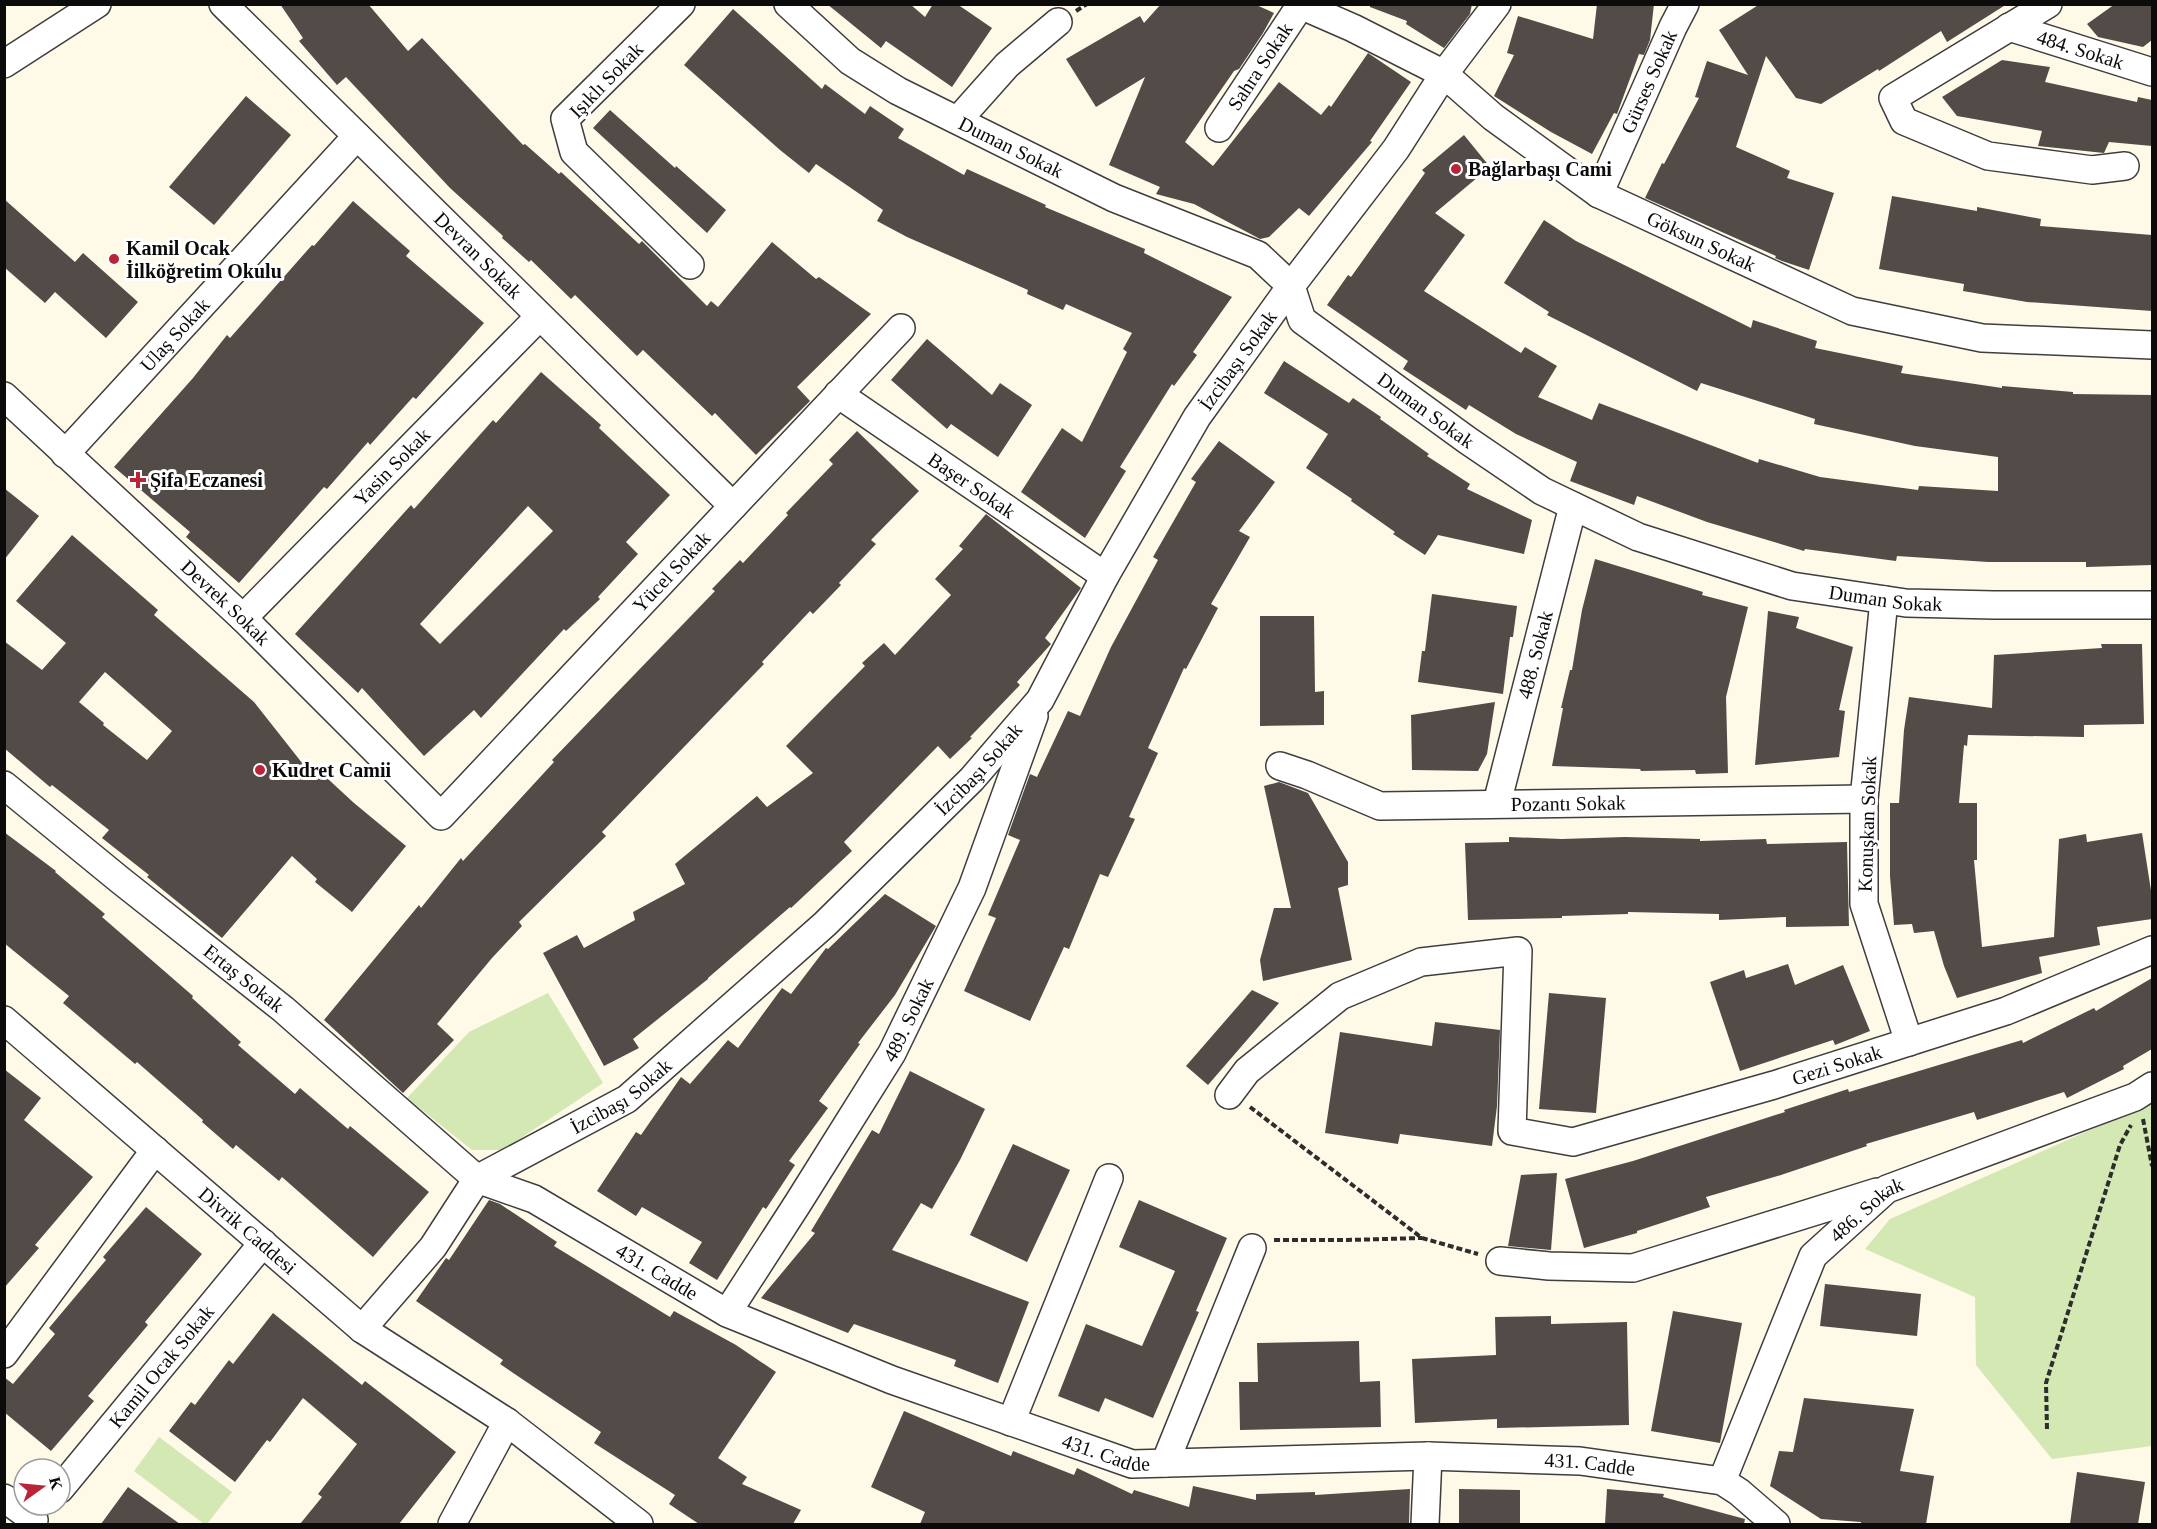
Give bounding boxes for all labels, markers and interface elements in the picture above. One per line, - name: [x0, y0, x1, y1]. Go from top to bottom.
- street label: Sahra Sokak: [1223, 18, 1297, 114]
- street label: 484. Sokak: [2034, 26, 2127, 74]
- street label: Gürses Sokak: [1616, 27, 1681, 137]
- street label: Işıklı Sokak: [565, 38, 648, 123]
- street label: Duman Sokak: [955, 112, 1067, 182]
- place label: Bağlarbaşı Cami: [1468, 158, 1612, 181]
- marker: Bağlarbaşı Cami: [1449, 162, 1463, 176]
- street label: Devran Sokak: [430, 207, 526, 303]
- street label: Göksun Sokak: [1644, 207, 1759, 276]
- place label: Kamil Ocak İilköğretim Okulu: [126, 237, 282, 283]
- marker: Kamil Ocak İilköğretim Okulu: [107, 252, 121, 266]
- street label: Ulaş Sokak: [135, 293, 214, 376]
- street label: İzcibaşı Sokak: [1195, 306, 1281, 414]
- street label: Duman Sokak: [1373, 368, 1478, 453]
- street label: Yasin Sokak: [349, 424, 434, 510]
- street label: Başer Sokak: [924, 448, 1020, 523]
- place label: Şifa Eczanesi: [150, 469, 263, 492]
- marker: Şifa Eczanesi: [131, 473, 145, 487]
- street label: Yücel Sokak: [628, 527, 715, 617]
- street label: Devrek Sokak: [177, 555, 275, 650]
- street label: Duman Sokak: [1827, 581, 1942, 615]
- street label: 488. Sokak: [1513, 608, 1557, 701]
- street label: İzcibaşı Sokak: [931, 718, 1026, 820]
- street label: Konuşkan Sokak: [1854, 756, 1881, 892]
- place label: Kudret Camii: [272, 759, 392, 781]
- marker: Kudret Camii: [253, 763, 267, 777]
- street label: Pozantı Sokak: [1511, 791, 1626, 815]
- street label: Ertaş Sokak: [199, 940, 288, 1017]
- street label: 489. Sokak: [878, 974, 938, 1066]
- street label: Gezi Sokak: [1789, 1040, 1884, 1090]
- street label: İzcibaşı Sokak: [567, 1054, 676, 1138]
- street label: 486. Sokak: [1825, 1173, 1906, 1247]
- street label: Divrik Caddesi: [194, 1182, 301, 1279]
- street label: 431. Cadde: [612, 1239, 702, 1304]
- street label: Kamil Ocak Sokak: [104, 1301, 218, 1432]
- street label: 431. Cadde: [1059, 1429, 1150, 1475]
- street label: 431. Cadde: [1544, 1449, 1637, 1480]
- north arrow: [12, 1457, 72, 1517]
- text: K: [46, 1475, 66, 1492]

